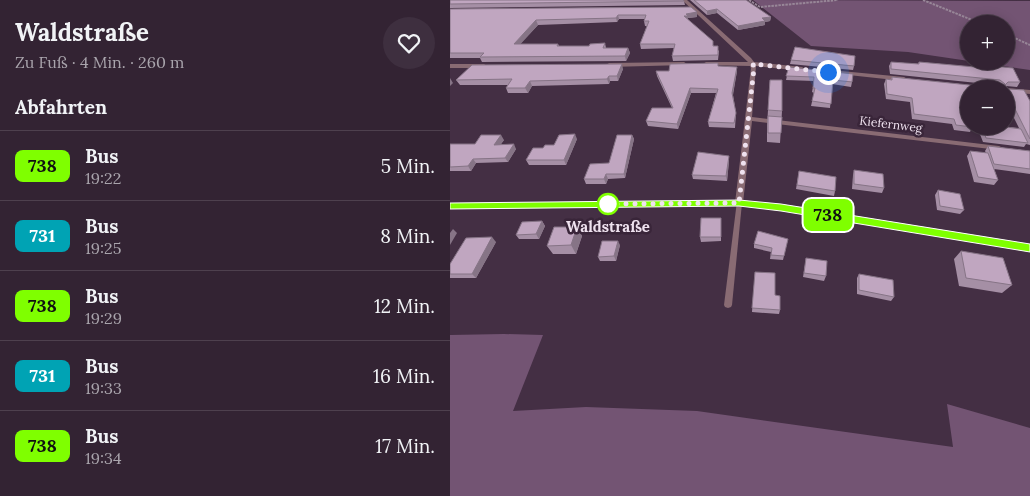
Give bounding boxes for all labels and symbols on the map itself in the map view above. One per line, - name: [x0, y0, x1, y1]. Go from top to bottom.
- your location: [816, 60, 841, 85]
- street label: Kiefernweg: [859, 113, 924, 135]
- marker: Waldstraße: [597, 193, 619, 215]
- line badge: 738: [799, 199, 857, 231]
- place label: Waldstraße: [566, 217, 650, 236]

